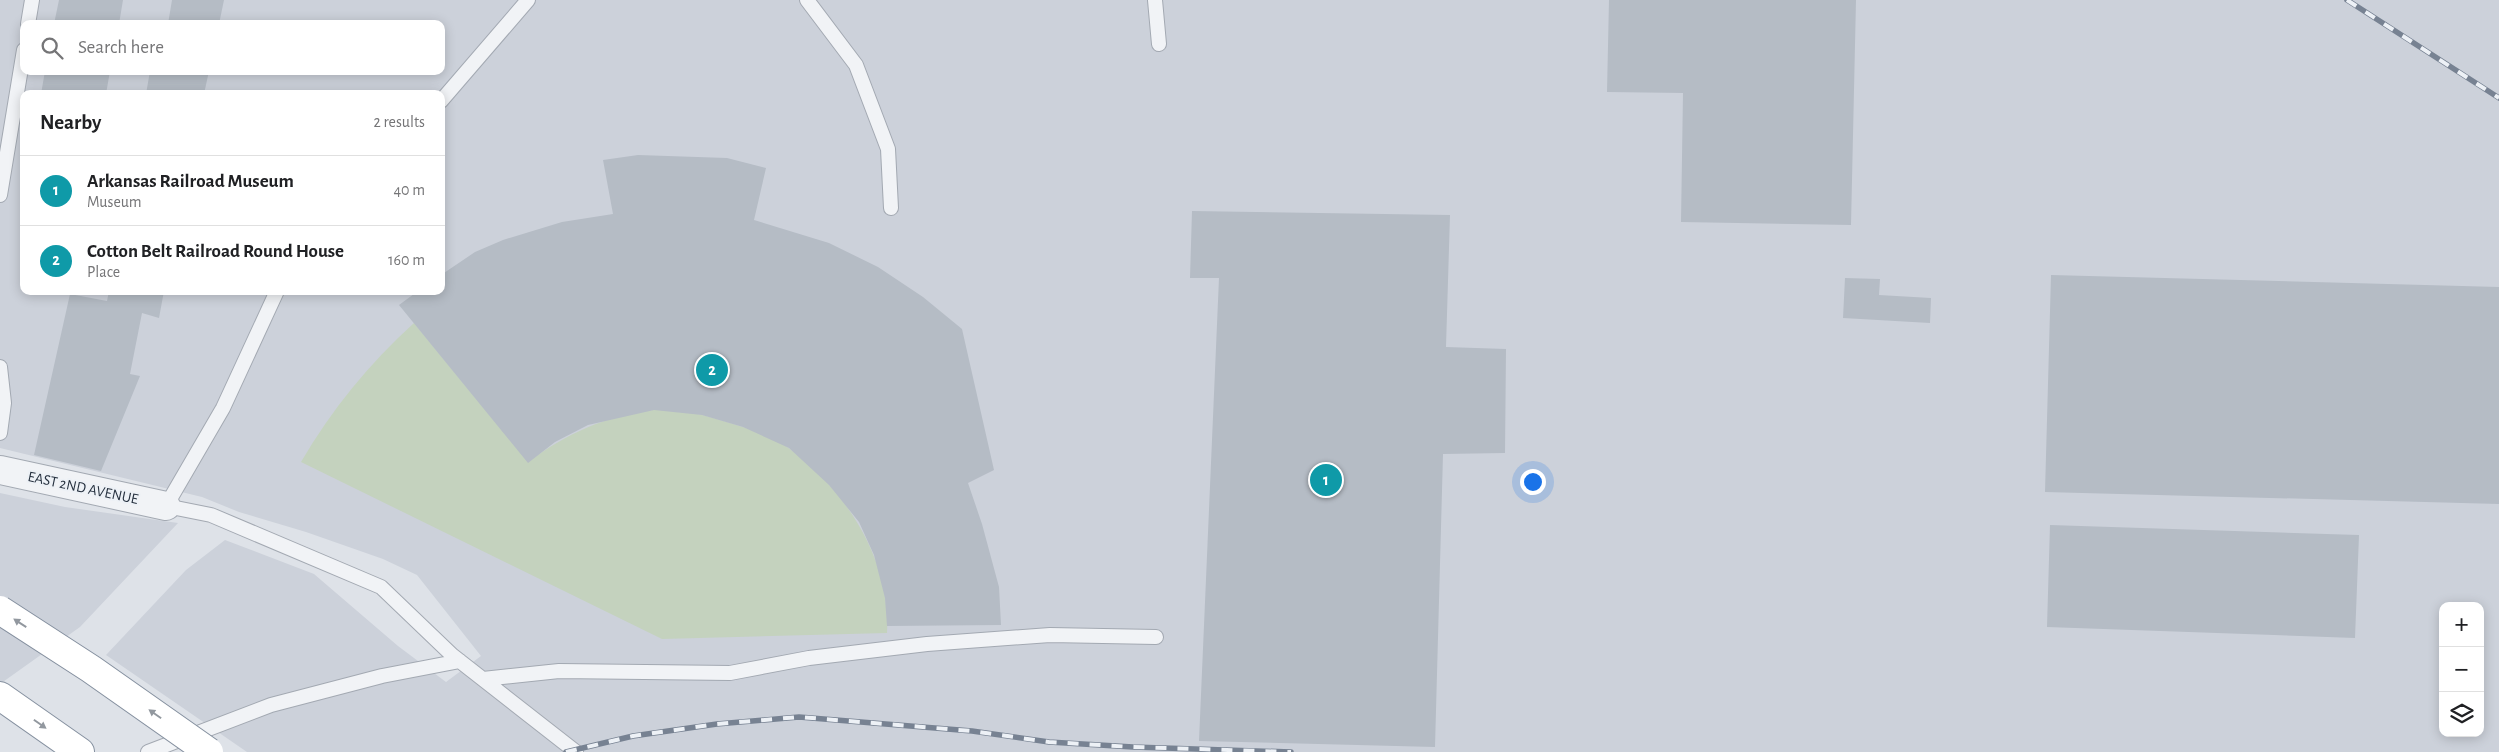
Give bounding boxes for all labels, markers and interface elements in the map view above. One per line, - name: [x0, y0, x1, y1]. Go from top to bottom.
- search box: [20, 20, 445, 75]
- icon: search: [38, 34, 66, 62]
- text: Search here: [78, 38, 164, 57]
- text: Nearby: [40, 112, 101, 133]
- text: 2 results: [373, 114, 425, 130]
- text: Arkansas Railroad Museum: [87, 172, 294, 191]
- text: 1: [53, 182, 59, 198]
- text: 40 m: [393, 182, 425, 198]
- text: Museum: [87, 194, 142, 210]
- text: Cotton Belt Railroad Round House: [87, 242, 344, 261]
- text: 2: [52, 252, 60, 268]
- text: 160 m: [388, 252, 425, 268]
- text: Place: [87, 264, 120, 280]
- pin: 2: [696, 351, 728, 389]
- pin: 1: [1310, 461, 1342, 499]
- street label: EAST 2ND AVENUE: [26, 469, 140, 507]
- your location: [1520, 469, 1546, 495]
- map controls: [2439, 602, 2484, 737]
- button: +: [2439, 602, 2484, 647]
- one-way arrow: [13, 619, 27, 628]
- button: −: [2439, 647, 2484, 692]
- button: layers: [2439, 692, 2484, 737]
- one-way arrow: [148, 709, 161, 719]
- one-way arrow: [33, 719, 47, 729]

